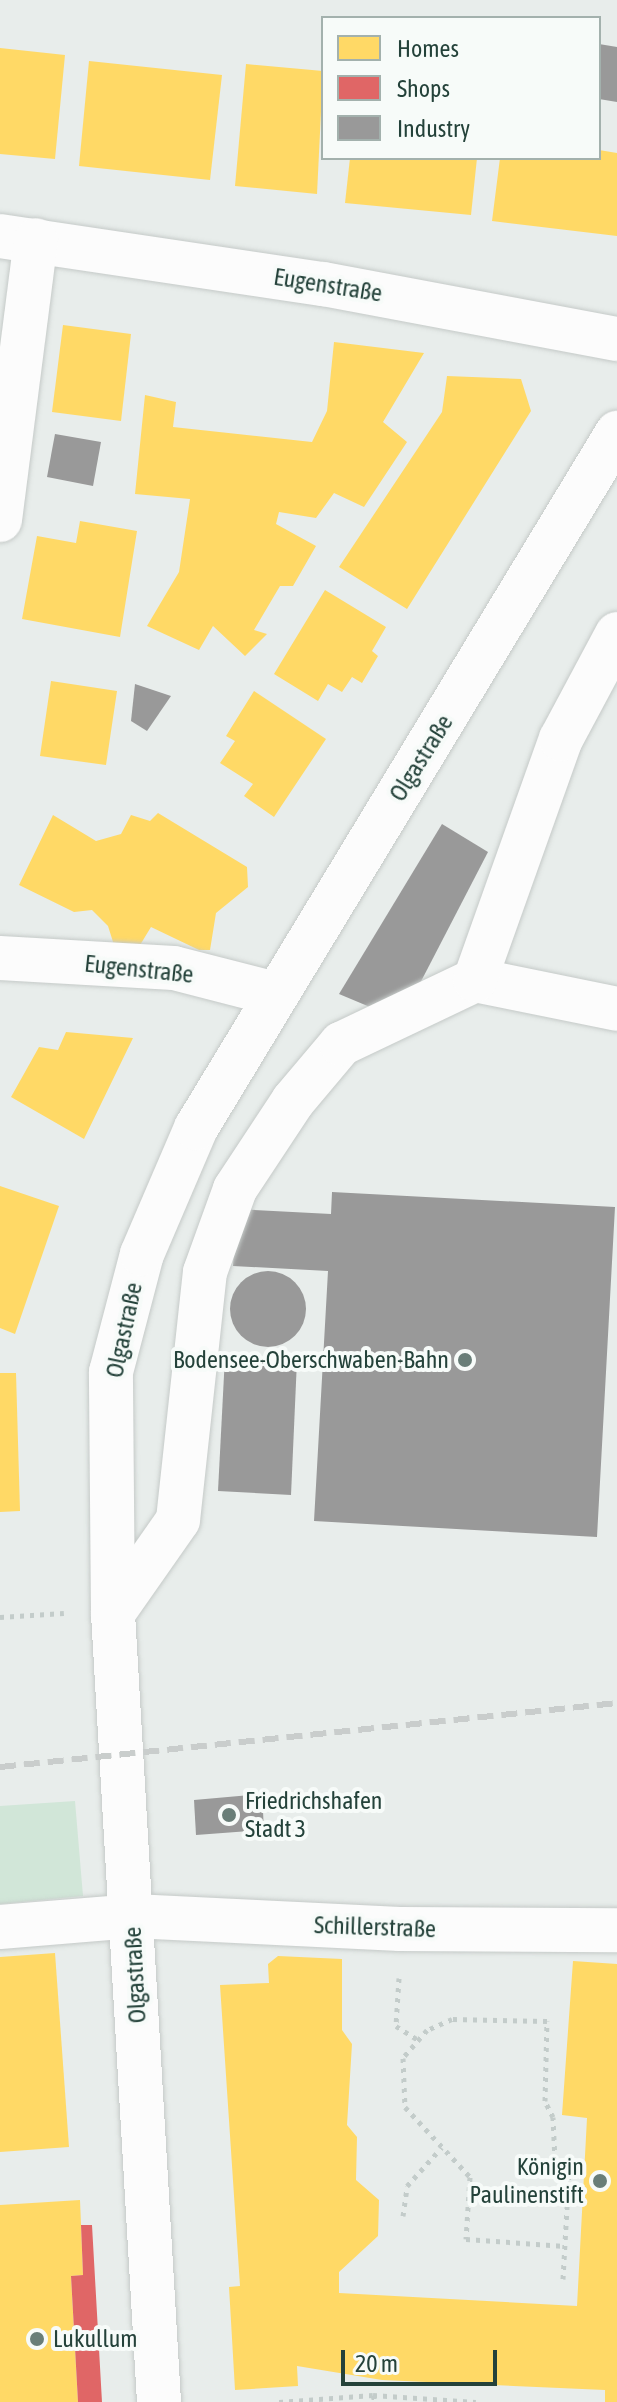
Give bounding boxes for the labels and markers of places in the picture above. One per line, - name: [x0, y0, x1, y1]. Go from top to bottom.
- place label: Bodensee-Oberschwaben-Bahn: [173, 1346, 449, 1374]
- marker: Bodensee-Oberschwaben-Bahn: [456, 1351, 474, 1369]
- place label: Friedrichshafen Stadt 3: [245, 1787, 382, 1843]
- marker: Friedrichshafen Stadt 3: [220, 1806, 238, 1824]
- place label: Königin Paulinenstift: [469, 2153, 584, 2209]
- marker: Königin Paulinenstift: [591, 2172, 609, 2190]
- place label: Lukullum: [53, 2325, 138, 2353]
- marker: Lukullum: [28, 2330, 46, 2348]

